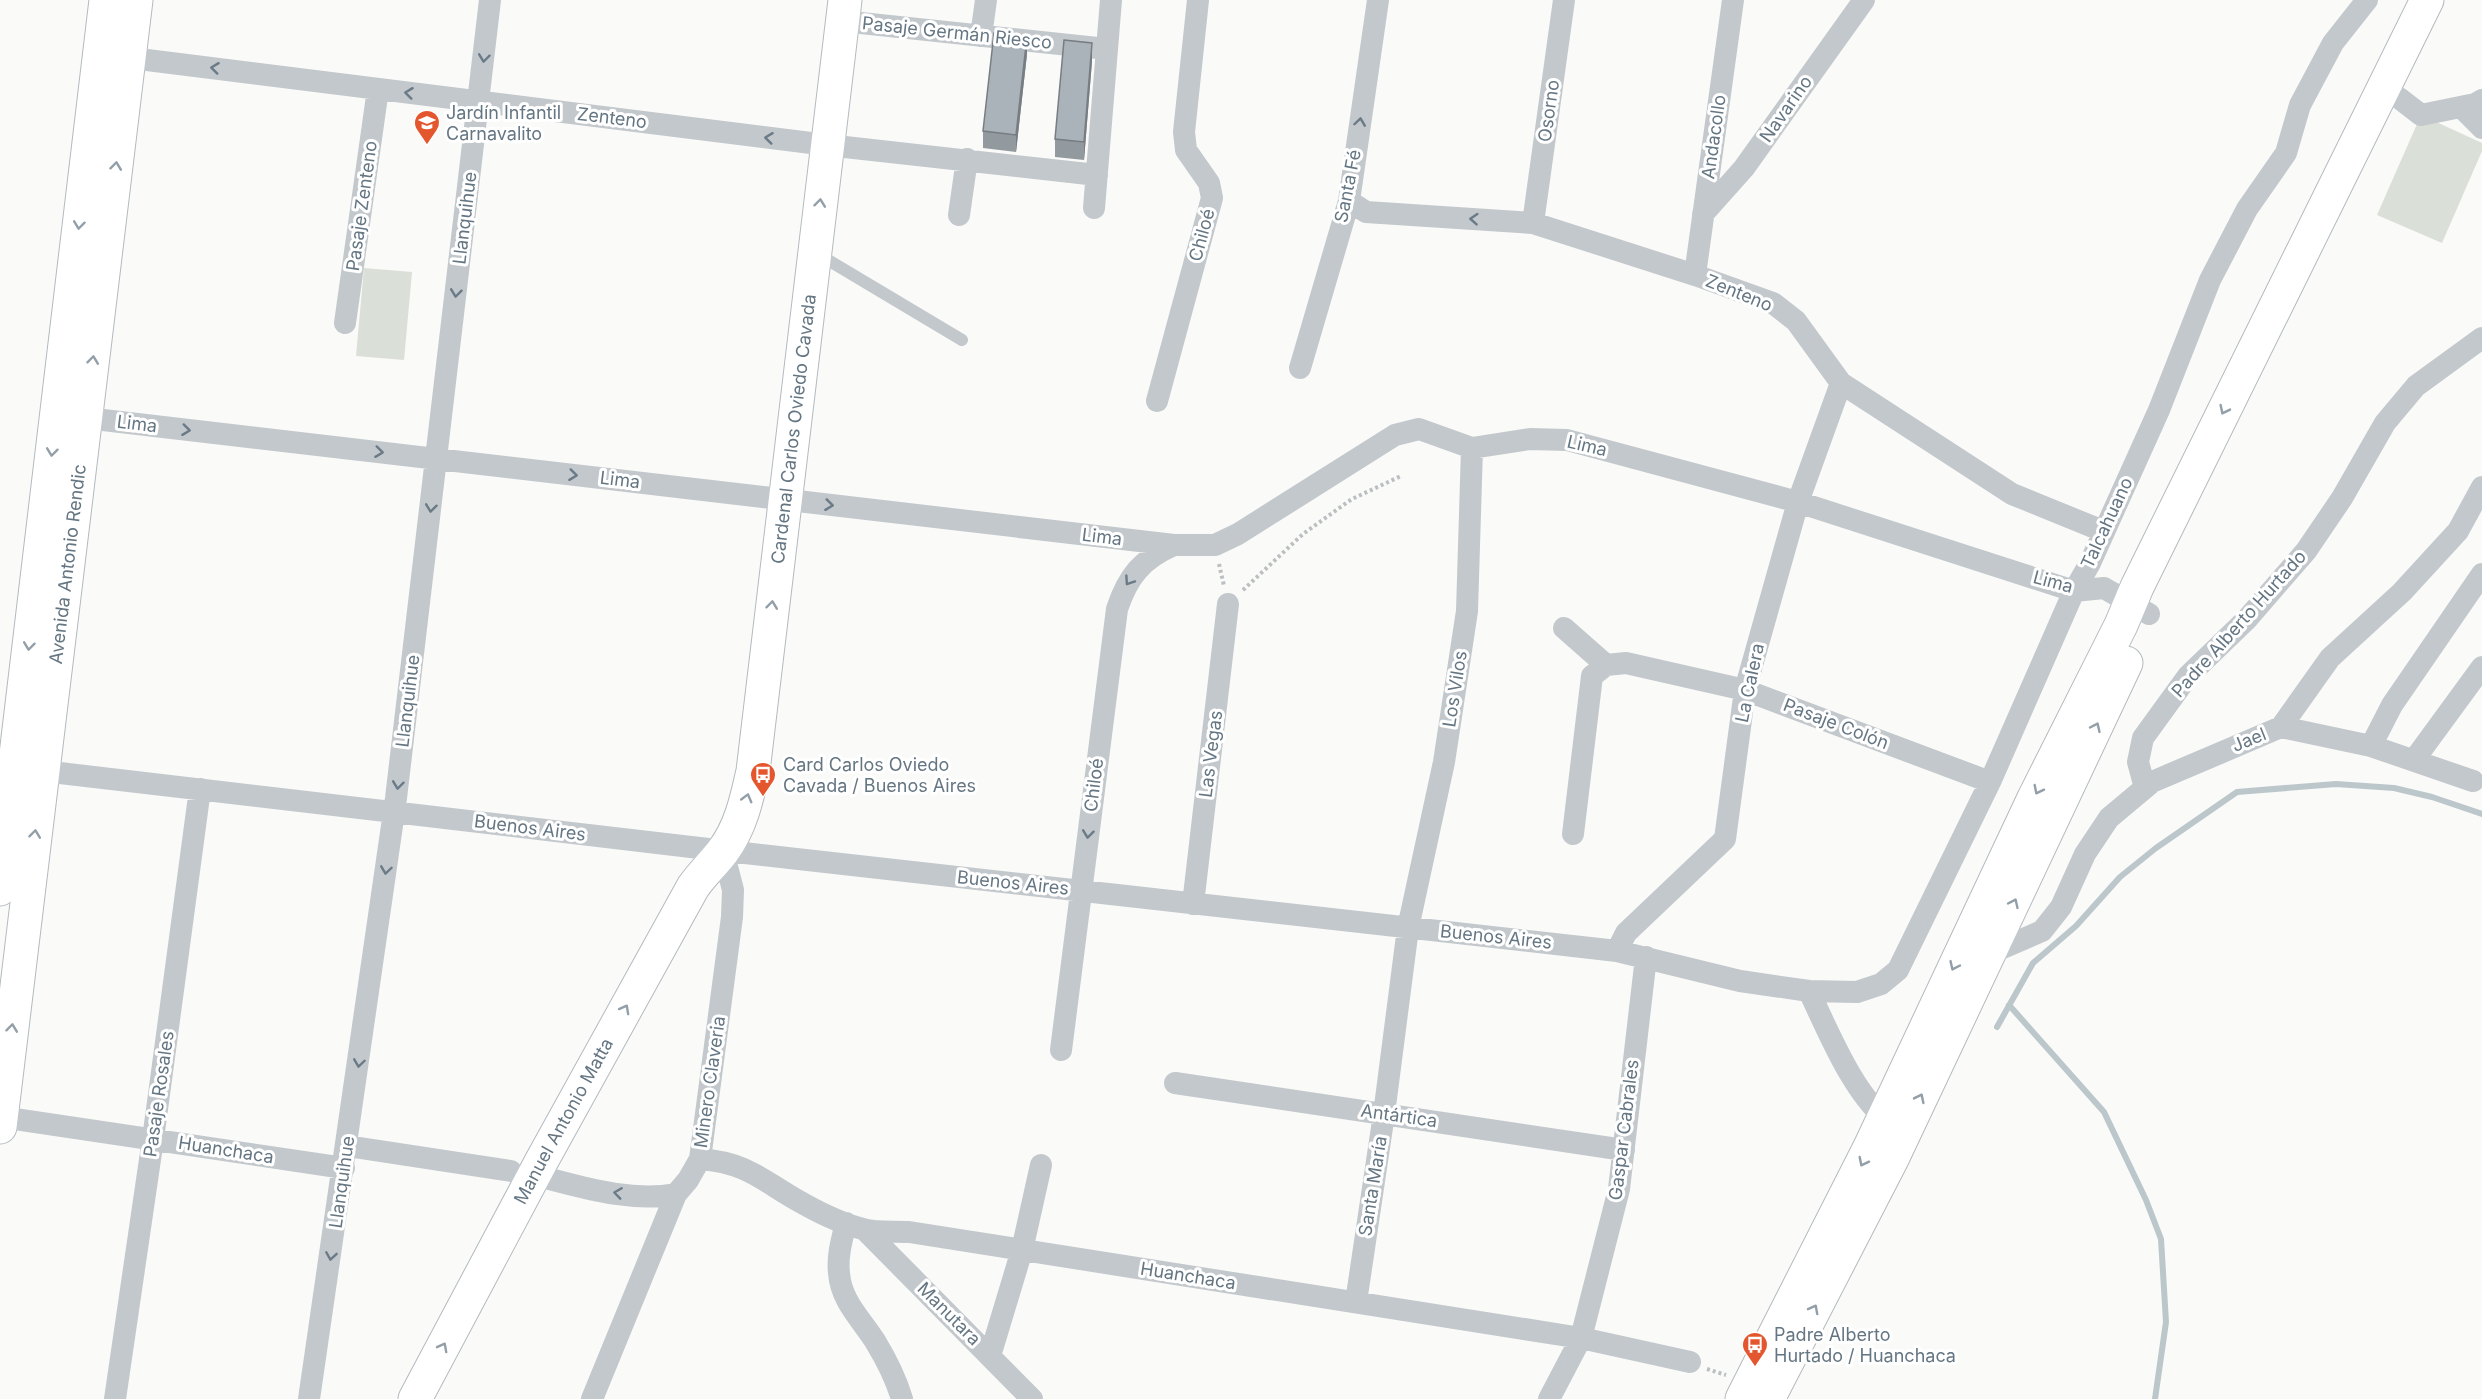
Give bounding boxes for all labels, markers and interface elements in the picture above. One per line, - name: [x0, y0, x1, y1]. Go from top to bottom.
- street label: Pasaje Germán Riesco: [861, 12, 1053, 53]
- one-way arrow: [478, 54, 490, 63]
- one-way arrow: [211, 63, 220, 75]
- street label: Navarino: [1755, 71, 1816, 146]
- street label: Osorno: [1534, 79, 1563, 143]
- one-way arrow: [404, 87, 413, 99]
- street label: Andacollo: [1697, 93, 1730, 180]
- place label: Jardín Infantil Carnavalito: [446, 102, 561, 144]
- street label: Zenteno: [576, 103, 648, 132]
- school or university icon: Jardín Infantil Carnavalito: [412, 108, 442, 146]
- one-way arrow: [1354, 117, 1366, 127]
- one-way arrow: [764, 132, 774, 145]
- street label: Pasaje Zenteno: [342, 139, 381, 272]
- street label: Santa Fé: [1330, 148, 1365, 224]
- one-way arrow: [110, 162, 122, 171]
- street label: Llanquihue: [448, 170, 481, 265]
- one-way arrow: [813, 198, 826, 207]
- street label: Chiloé: [1184, 206, 1219, 264]
- one-way arrow: [1470, 213, 1479, 226]
- one-way arrow: [73, 220, 86, 229]
- street label: Zenteno: [1703, 270, 1776, 315]
- one-way arrow: [450, 289, 463, 298]
- street label: Cardenal Carlos Oviedo Cavada: [767, 293, 820, 565]
- one-way arrow: [86, 355, 99, 365]
- one-way arrow: [2220, 404, 2232, 415]
- street label: Lima: [116, 411, 158, 436]
- one-way arrow: [181, 423, 190, 436]
- street label: Lima: [1565, 431, 1609, 460]
- one-way arrow: [375, 446, 384, 458]
- one-way arrow: [46, 448, 59, 457]
- street label: Avenida Antonio Rendic: [45, 463, 90, 665]
- street label: Lima: [599, 467, 641, 492]
- one-way arrow: [568, 468, 578, 481]
- street label: Talcahuano: [2076, 474, 2137, 572]
- one-way arrow: [825, 498, 834, 511]
- one-way arrow: [425, 503, 437, 513]
- street label: Lima: [1081, 524, 1123, 549]
- street label: Padre Alberto Hurtado: [2167, 546, 2310, 701]
- street label: Lima: [2031, 566, 2075, 597]
- one-way arrow: [1125, 574, 1136, 585]
- one-way arrow: [766, 600, 778, 609]
- one-way arrow: [23, 641, 36, 651]
- street label: La Calera: [1731, 641, 1768, 724]
- street label: Los Vilos: [1438, 649, 1471, 729]
- street label: Llanquihue: [391, 653, 424, 748]
- street label: Pasaje Colón: [1781, 694, 1892, 753]
- street label: Las Vegas: [1195, 709, 1226, 799]
- one-way arrow: [2089, 722, 2101, 733]
- street label: Jael: [2229, 723, 2269, 756]
- place label: Card Carlos Oviedo Cavada / Buenos Aires: [783, 754, 976, 796]
- street label: Chiloé: [1080, 757, 1107, 813]
- bus stop icon: Card Carlos Oviedo Cavada / Buenos Aires: [748, 760, 778, 798]
- one-way arrow: [392, 781, 405, 790]
- one-way arrow: [2033, 784, 2045, 795]
- one-way arrow: [740, 793, 752, 804]
- street label: Buenos Aires: [473, 810, 587, 845]
- one-way arrow: [29, 829, 41, 839]
- one-way arrow: [1083, 829, 1095, 839]
- one-way arrow: [381, 866, 393, 875]
- street label: Buenos Aires: [956, 866, 1070, 899]
- one-way arrow: [2006, 899, 2018, 910]
- street label: Buenos Aires: [1439, 920, 1553, 953]
- one-way arrow: [1950, 960, 1962, 971]
- one-way arrow: [618, 1005, 629, 1016]
- street label: Minero Claveria: [690, 1015, 729, 1149]
- one-way arrow: [5, 1023, 18, 1032]
- street label: Pasaje Rosales: [139, 1029, 178, 1158]
- street label: Manuel Antonio Matta: [510, 1035, 617, 1208]
- street label: Gaspar Cabrales: [1604, 1058, 1643, 1202]
- one-way arrow: [354, 1059, 366, 1068]
- one-way arrow: [1912, 1093, 1924, 1104]
- street label: Antártica: [1359, 1100, 1439, 1131]
- street label: Huanchaca: [177, 1132, 275, 1167]
- street label: Llanquihue: [325, 1134, 358, 1229]
- street label: Santa María: [1354, 1134, 1391, 1238]
- one-way arrow: [1859, 1156, 1870, 1166]
- one-way arrow: [613, 1187, 622, 1199]
- one-way arrow: [325, 1252, 337, 1261]
- street label: Huanchaca: [1139, 1258, 1237, 1293]
- street label: Manutara: [913, 1278, 985, 1350]
- one-way arrow: [1806, 1305, 1818, 1316]
- place label: Padre Alberto Hurtado / Huanchaca: [1774, 1324, 1956, 1366]
- bus stop icon: Padre Alberto Hurtado / Huanchaca: [1740, 1330, 1770, 1368]
- one-way arrow: [436, 1343, 447, 1354]

